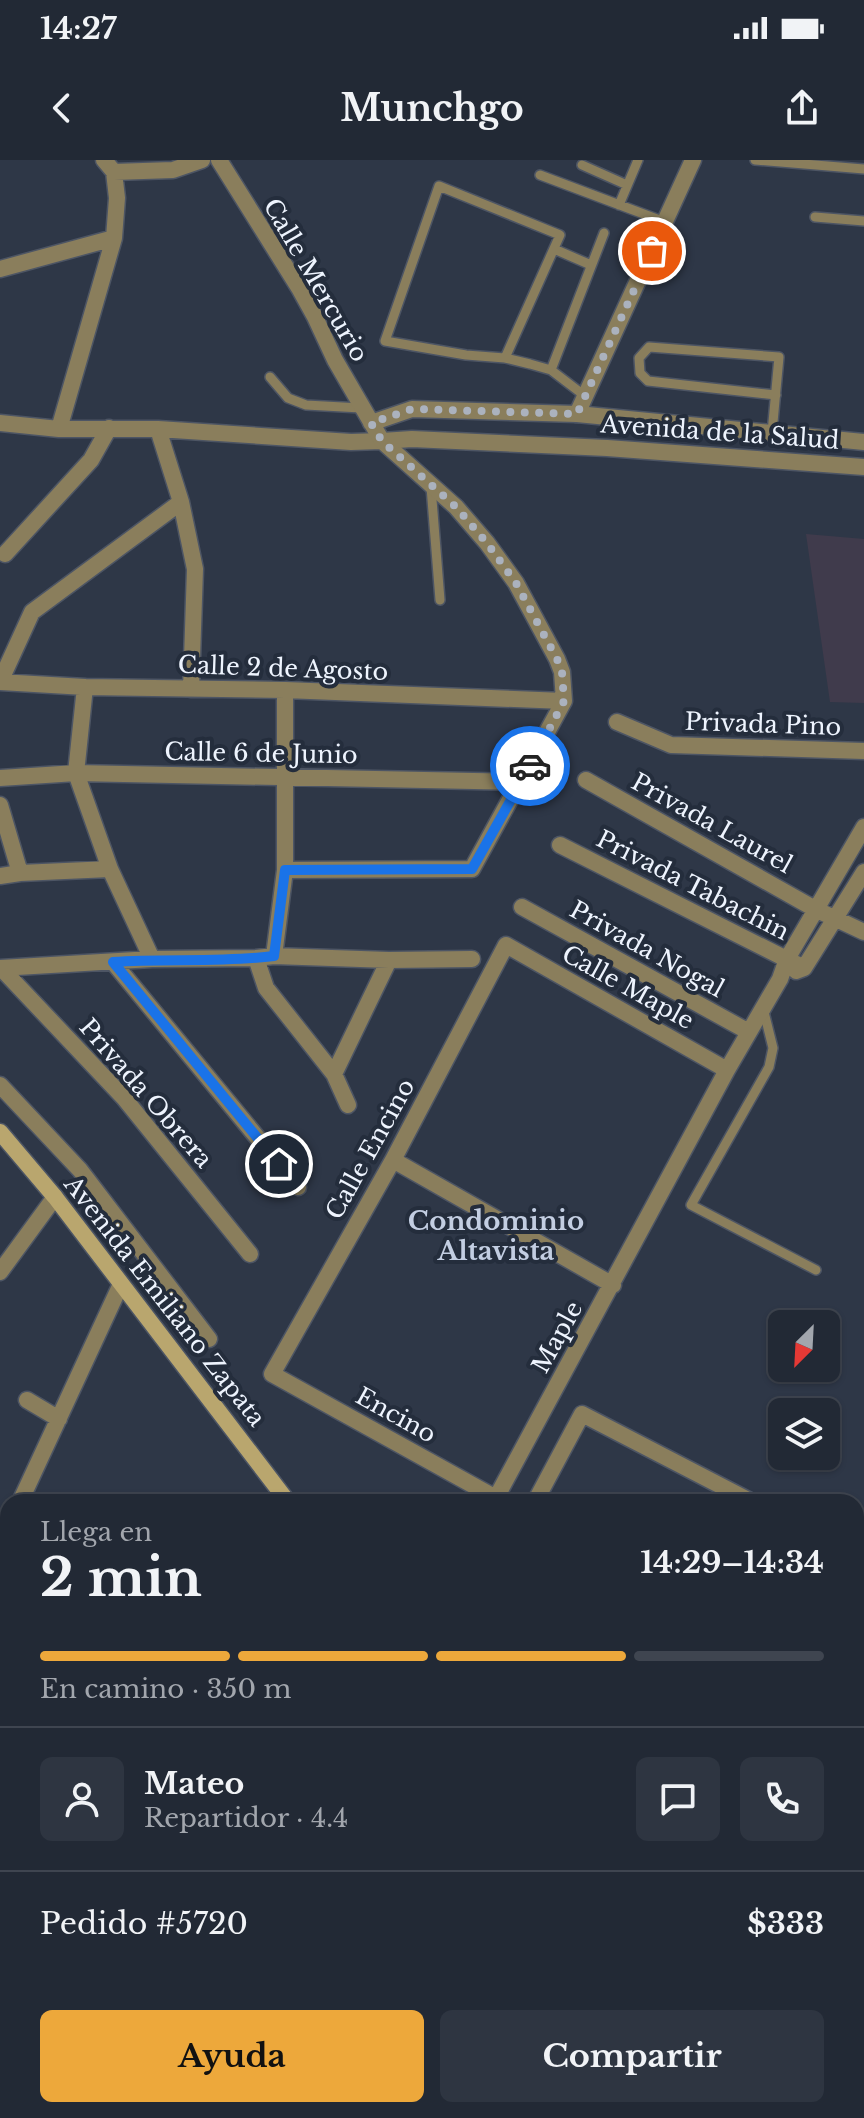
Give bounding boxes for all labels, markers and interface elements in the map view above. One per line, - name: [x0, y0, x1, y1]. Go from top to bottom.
- text: 14:27: [40, 10, 117, 47]
- icon: back: [40, 86, 84, 130]
- text: Munchgo: [340, 86, 524, 131]
- icon: share: [780, 86, 824, 130]
- street label: Calle Mercurio: [258, 193, 374, 367]
- pin: [618, 217, 686, 285]
- icon: bag: [630, 229, 674, 273]
- street label: Avenida de la Salud: [599, 409, 840, 455]
- street label: Calle 2 de Agosto: [177, 650, 389, 686]
- street label: Privada Pino: [684, 707, 842, 741]
- courier: [490, 726, 570, 806]
- street label: Calle 6 de Junio: [164, 737, 358, 769]
- icon: car: [508, 744, 552, 788]
- street label: Privada Laurel: [627, 767, 798, 879]
- street label: Privada Tabachin: [592, 824, 794, 946]
- street label: Privada Nogal: [565, 895, 729, 1003]
- street label: Calle Maple: [557, 939, 699, 1035]
- street label: Privada Obrera: [73, 1013, 219, 1174]
- street label: Calle Encino: [319, 1074, 421, 1224]
- pin: [245, 1130, 313, 1198]
- icon: home: [257, 1142, 301, 1186]
- street label: Avenida Emiliano Zapata: [58, 1169, 272, 1432]
- district label: Condominio Altavista: [408, 1205, 584, 1267]
- street label: Maple: [526, 1296, 588, 1378]
- north arrow: [768, 1310, 840, 1382]
- map controls: [768, 1310, 840, 1470]
- street label: Encino: [351, 1381, 441, 1449]
- button: layers: [768, 1398, 840, 1470]
- text: Llega en: [40, 1516, 152, 1548]
- text: 14:29–14:34: [640, 1544, 824, 1581]
- text: 2 min: [40, 1546, 202, 1610]
- text: En camino · 350 m: [40, 1673, 291, 1705]
- button: person: [40, 1757, 124, 1841]
- button: chat: [636, 1757, 720, 1841]
- button: phone: [740, 1757, 824, 1841]
- text: Mateo: [144, 1765, 244, 1802]
- text: Repartidor · 4.4: [144, 1802, 348, 1834]
- text: Pedido #5720: [40, 1905, 248, 1942]
- text: $333: [747, 1905, 824, 1942]
- button: Ayuda: [40, 2010, 424, 2102]
- button: Compartir: [440, 2010, 824, 2102]

